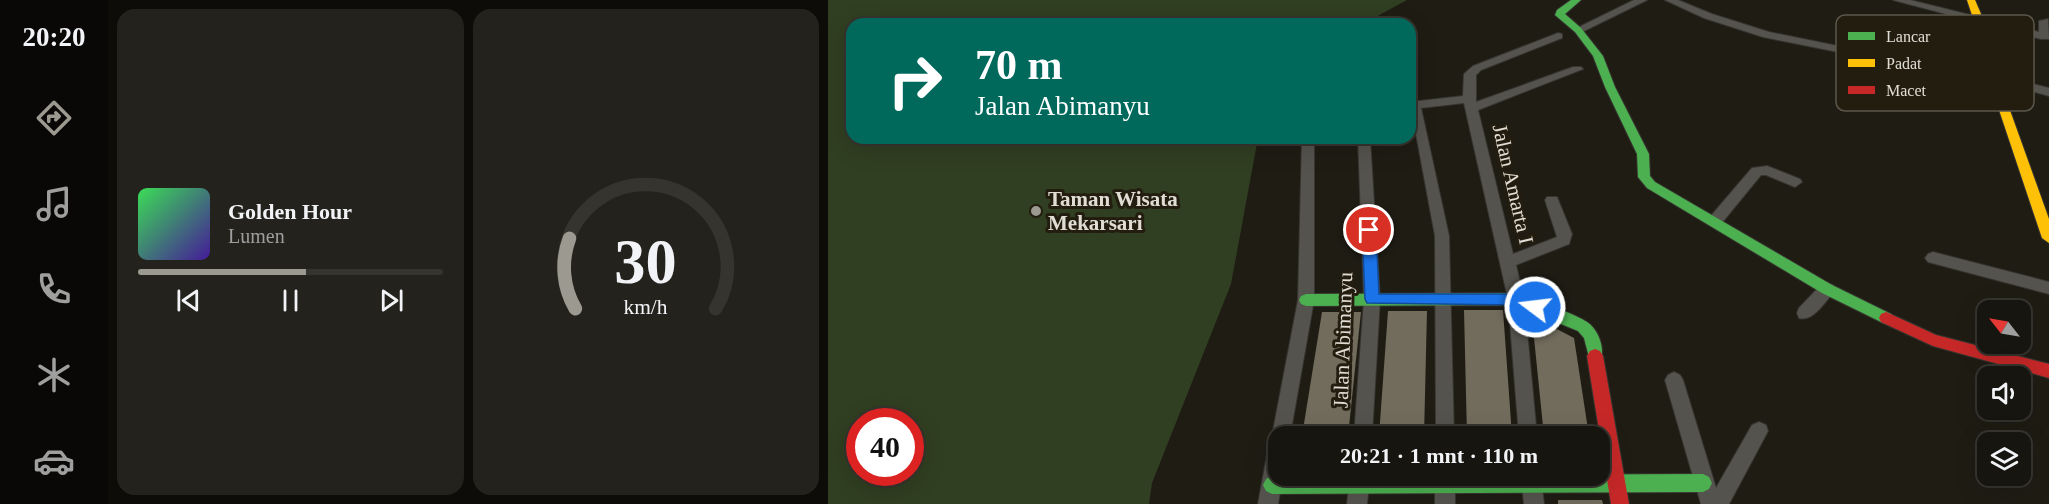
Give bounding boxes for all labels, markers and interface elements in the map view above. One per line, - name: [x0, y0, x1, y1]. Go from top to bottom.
- legend: [1836, 15, 2034, 111]
- text: 20:20: [23, 22, 86, 52]
- text: Lancar: [1886, 28, 1931, 45]
- icon: right: [876, 42, 954, 120]
- text: 70 m: [975, 42, 1063, 88]
- text: Padat: [1886, 55, 1922, 72]
- text: Macet: [1886, 82, 1927, 99]
- text: Jalan Abimanyu: [975, 91, 1150, 121]
- icon: directions: [33, 97, 75, 139]
- street label: Jalan Amarta I: [1488, 122, 1538, 246]
- icon: music: [33, 183, 75, 225]
- place label: Taman Wisata Mekarsari: [1048, 187, 1178, 235]
- text: Golden Hour: [228, 199, 352, 224]
- marker: Taman Wisata Mekarsari: [1029, 204, 1043, 218]
- pin: [1343, 204, 1394, 255]
- icon: arrive: [1352, 213, 1385, 246]
- text: Lumen: [228, 225, 285, 247]
- text: 30: [615, 227, 677, 296]
- icon: phone: [33, 268, 75, 310]
- street label: Jalan Abimanyu: [1329, 271, 1357, 408]
- position arrow: [1503, 275, 1567, 339]
- icon: previous: [172, 284, 205, 317]
- icon: pause: [274, 284, 307, 317]
- icon: next: [375, 284, 408, 317]
- text: km/h: [624, 295, 668, 319]
- north arrow: [1977, 300, 2031, 354]
- map controls: [1977, 300, 2031, 486]
- icon: climate: [33, 354, 75, 396]
- button: sound: [1977, 366, 2031, 420]
- speed limit sign: 40: [846, 408, 924, 486]
- button: layers: [1977, 432, 2031, 486]
- icon: car: [33, 440, 75, 482]
- text: 20:21 · 1 mnt · 110 m: [1340, 443, 1538, 468]

